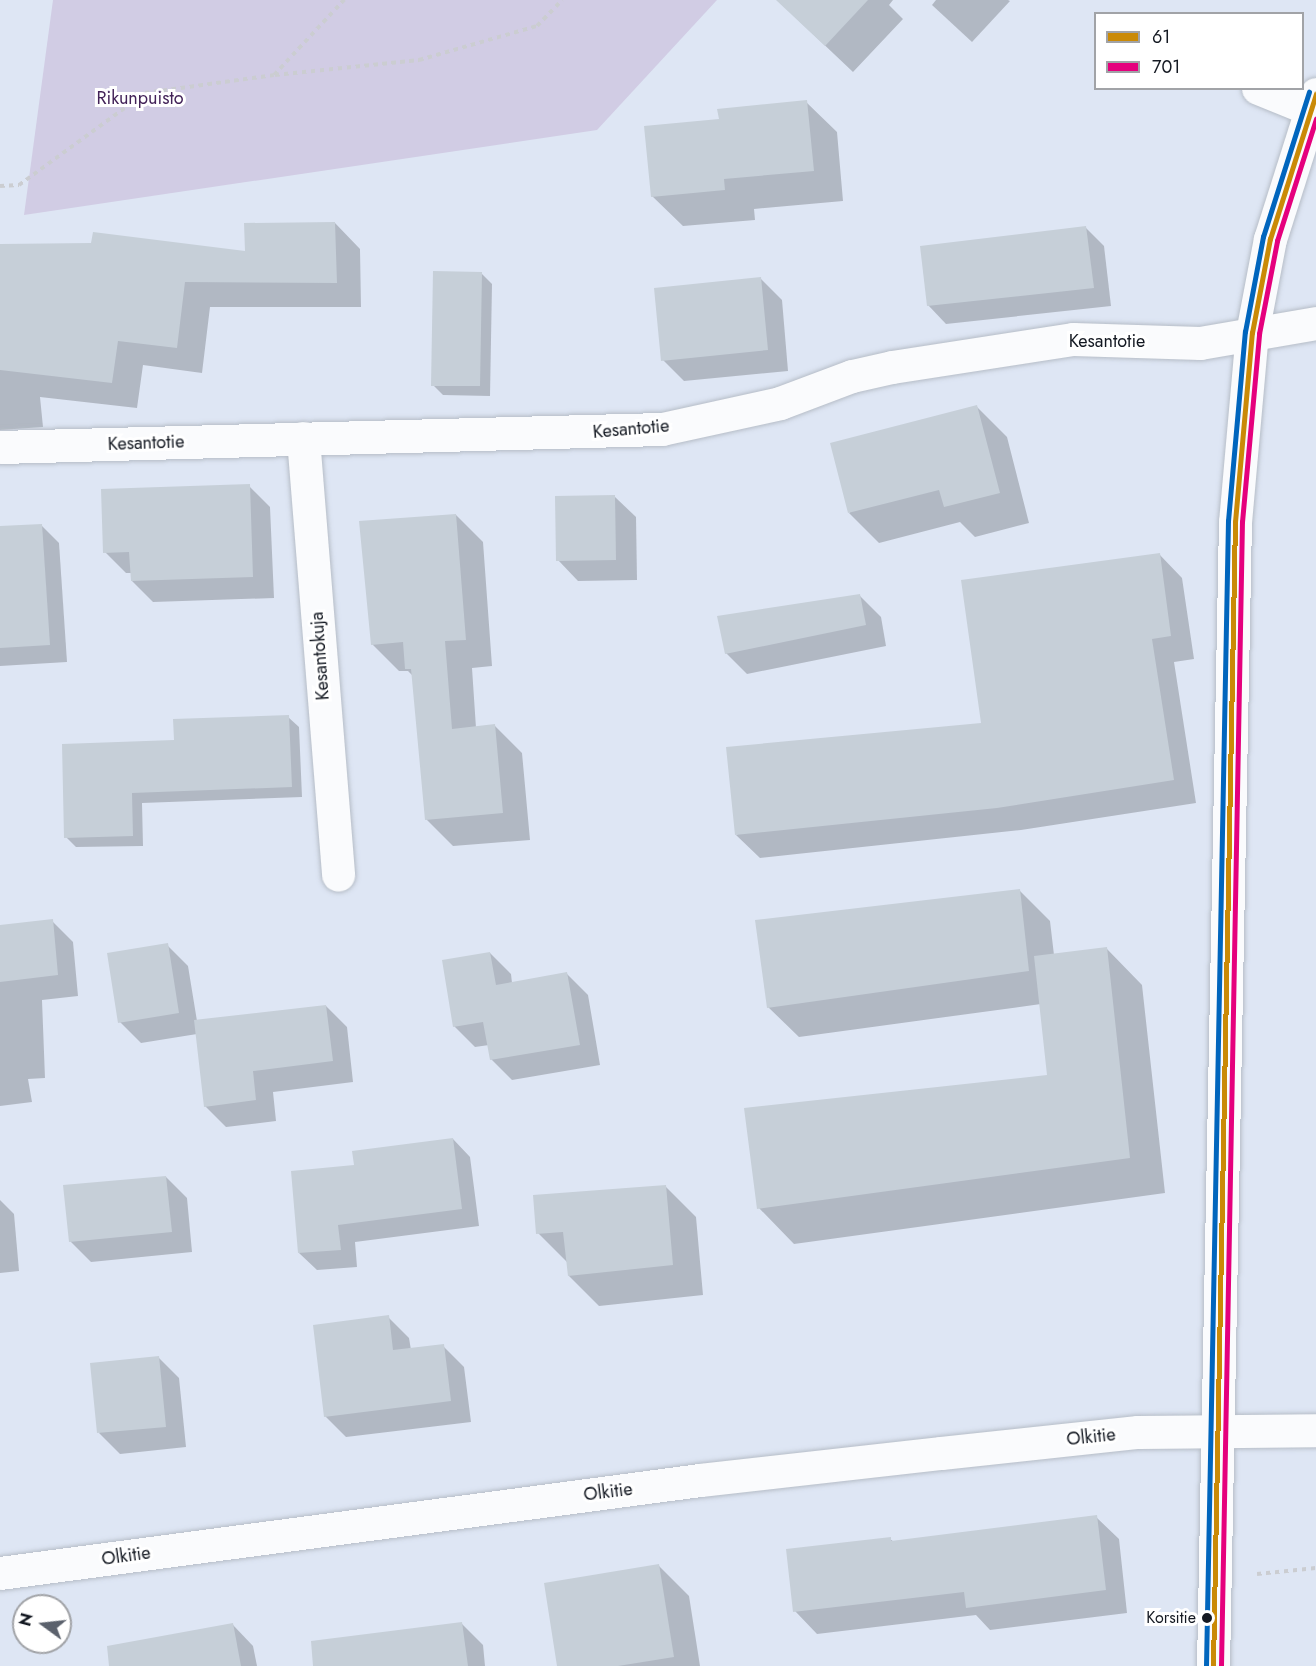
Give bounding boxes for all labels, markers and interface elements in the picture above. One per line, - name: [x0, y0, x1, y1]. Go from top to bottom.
- legend: [1094, 12, 1304, 90]
- text: 61: [1152, 24, 1170, 50]
- text: 701: [1152, 54, 1180, 80]
- park label: Rikunpuisto: [96, 87, 184, 109]
- street label: Kesantotie: [1069, 330, 1145, 352]
- street label: Kesantotie: [592, 415, 670, 443]
- street label: Kesantotie: [107, 431, 185, 455]
- street label: Kesantokuja: [306, 611, 334, 701]
- street label: Olkitie: [1065, 1424, 1117, 1450]
- street label: Olkitie: [582, 1478, 634, 1506]
- street label: Olkitie: [100, 1542, 152, 1570]
- north arrow: [12, 1594, 72, 1654]
- place label: Korsitie: [1146, 1608, 1196, 1628]
- text: N: [13, 1611, 39, 1629]
- marker: Korsitie: [1201, 1612, 1213, 1624]

